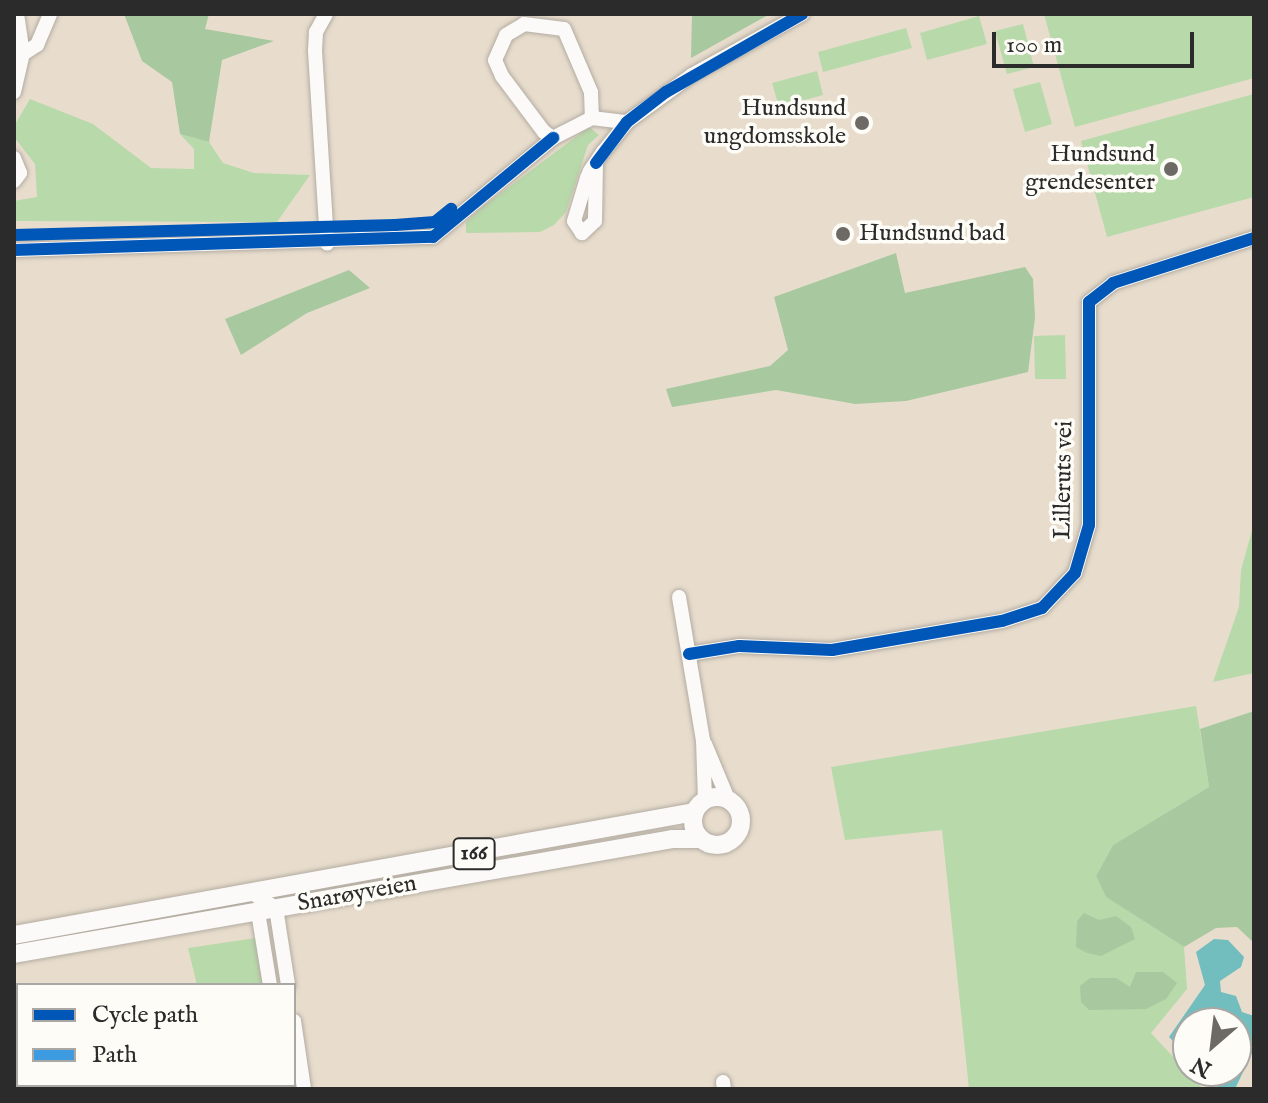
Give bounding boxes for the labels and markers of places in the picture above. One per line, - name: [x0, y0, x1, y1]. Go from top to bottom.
- place label: Hundsund ungdomsskole: [704, 95, 846, 151]
- marker: Hundsund ungdomsskole: [853, 114, 871, 132]
- place label: Hundsund grendesenter: [1025, 141, 1155, 197]
- marker: Hundsund grendesenter: [1162, 160, 1180, 178]
- place label: Hundsund bad: [859, 220, 1005, 248]
- marker: Hundsund bad: [834, 225, 852, 243]

